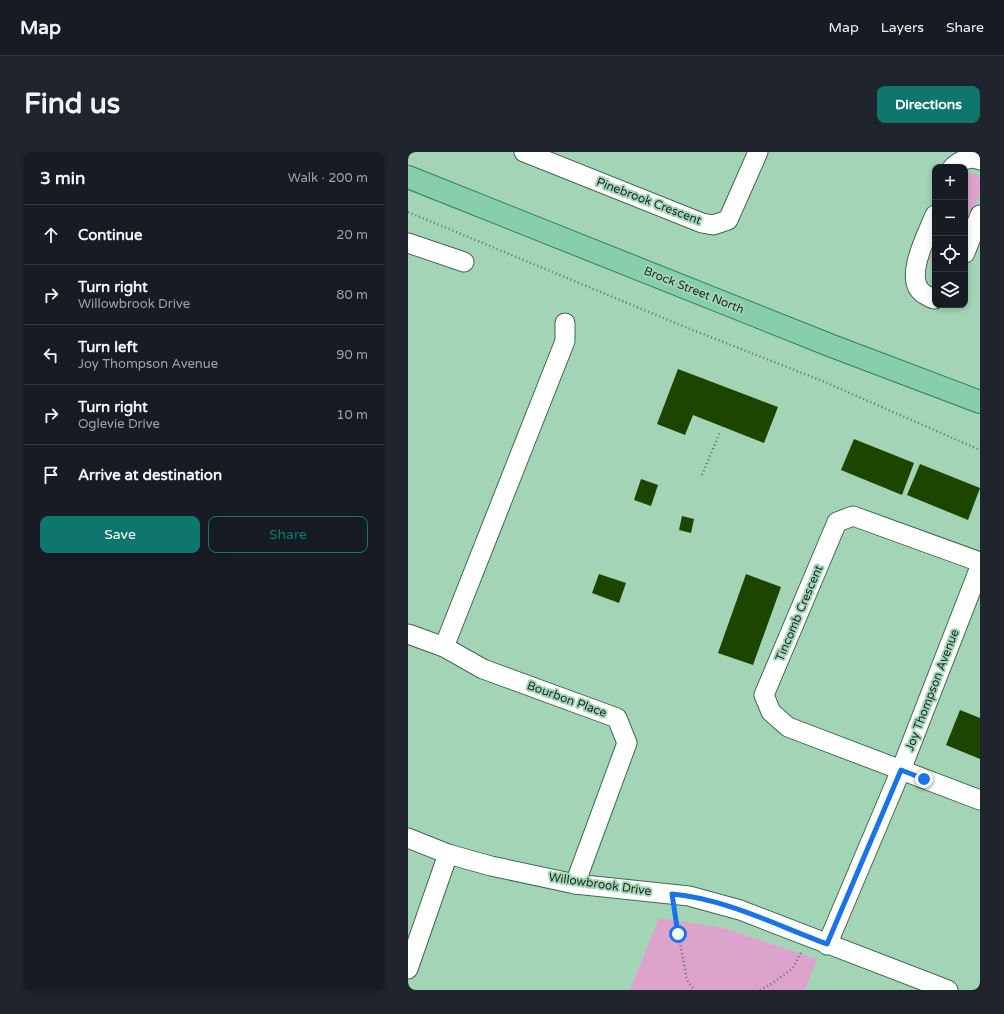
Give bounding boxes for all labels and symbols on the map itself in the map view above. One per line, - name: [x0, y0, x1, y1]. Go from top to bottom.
- street label: Pinebrook Crescent: [594, 174, 704, 228]
- street label: Brock Street North: [642, 264, 746, 316]
- street label: Tincomb Crescent: [772, 563, 826, 663]
- street label: Joy Thompson Avenue: [902, 627, 962, 753]
- street label: Bourbon Place: [525, 678, 609, 720]
- route end: [915, 770, 933, 788]
- street label: Willowbrook Drive: [548, 870, 652, 898]
- route start: [669, 925, 687, 943]

